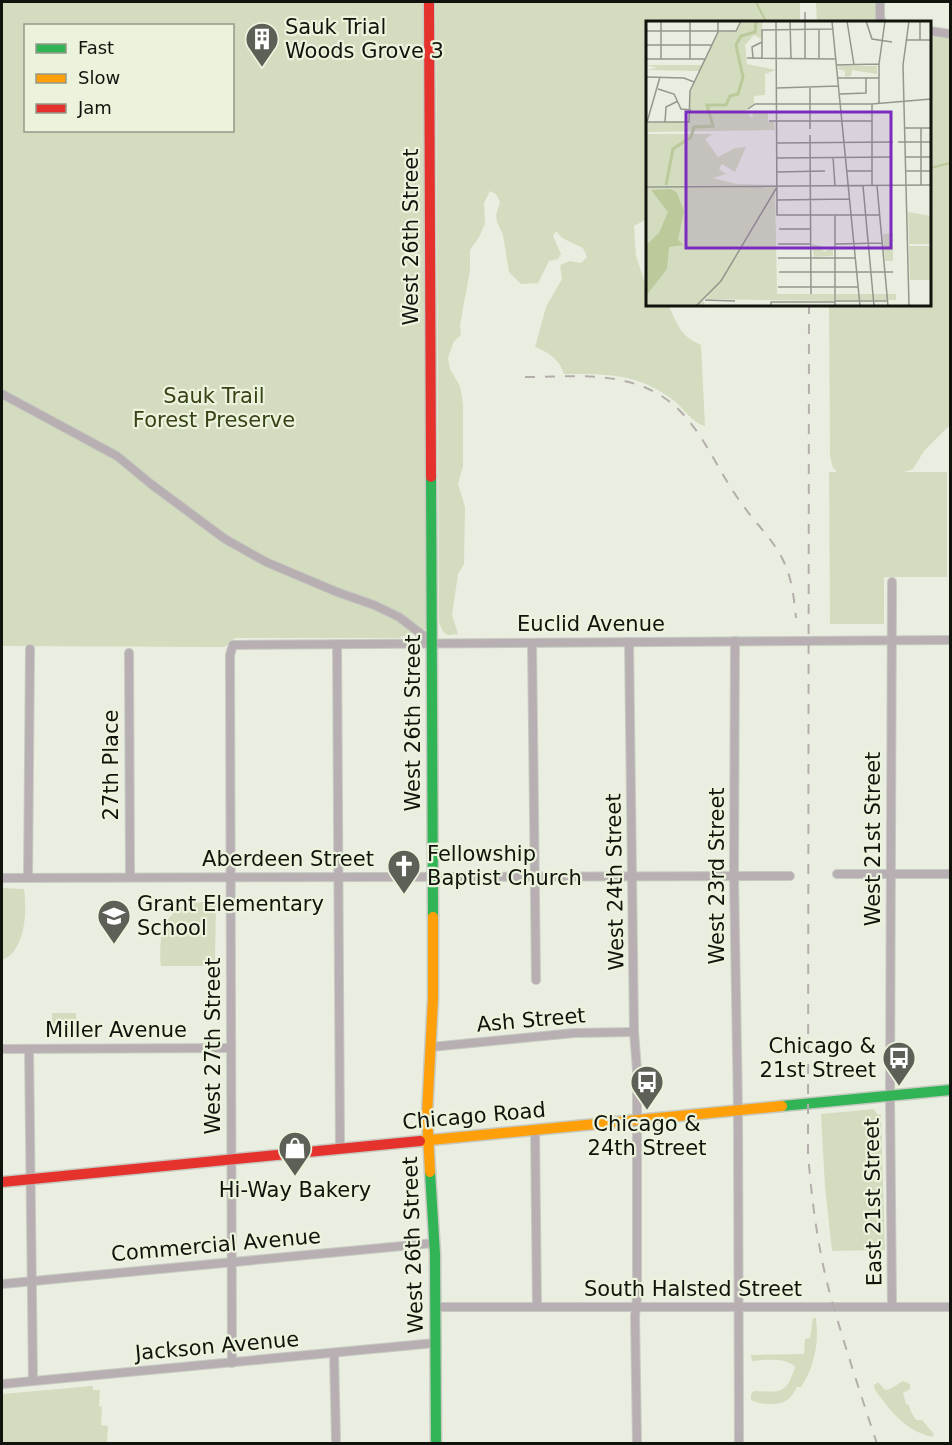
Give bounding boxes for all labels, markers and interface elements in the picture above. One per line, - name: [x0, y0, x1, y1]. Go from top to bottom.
- place label: Sauk Trial Woods Grove 3: [285, 15, 444, 63]
- building icon: Sauk Trial Woods Grove 3: [244, 21, 280, 68]
- inset map: [646, 21, 931, 306]
- legend: [24, 24, 234, 132]
- text: Fast: [78, 37, 114, 58]
- text: Slow: [78, 67, 120, 88]
- text: Jam: [77, 97, 112, 118]
- street label: West 26th Street: [399, 148, 423, 326]
- park label: Sauk Trail Forest Preserve: [133, 384, 295, 432]
- street label: Euclid Avenue: [517, 612, 665, 636]
- street label: West 26th Street: [401, 634, 425, 812]
- street label: 27th Place: [99, 710, 123, 820]
- street label: West 21st Street: [861, 752, 885, 926]
- street label: West 23rd Street: [705, 787, 729, 965]
- street label: West 24th Street: [601, 793, 629, 971]
- place label: Fellowship Baptist Church: [427, 842, 582, 890]
- street label: Aberdeen Street: [202, 847, 374, 871]
- church icon: Fellowship Baptist Church: [386, 848, 422, 895]
- place label: Grant Elementary School: [137, 892, 324, 940]
- school or university icon: Grant Elementary School: [96, 898, 132, 945]
- street label: West 27th Street: [201, 957, 225, 1135]
- street label: Ash Street: [476, 1003, 586, 1037]
- street label: Miller Avenue: [45, 1018, 187, 1042]
- place label: Chicago & 21st Street: [760, 1034, 876, 1082]
- bus stop icon: Chicago & 21st Street: [881, 1040, 917, 1087]
- bus stop icon: Chicago & 24th Street: [629, 1064, 665, 1111]
- street label: Chicago Road: [401, 1098, 547, 1134]
- place label: Chicago & 24th Street: [588, 1112, 706, 1160]
- street label: East 21st Street: [860, 1118, 886, 1286]
- shop icon: Hi-Way Bakery: [277, 1130, 313, 1177]
- street label: West 26th Street: [398, 1156, 428, 1334]
- place label: Hi-Way Bakery: [219, 1178, 371, 1202]
- street label: Commercial Avenue: [110, 1224, 322, 1266]
- street label: South Halsted Street: [584, 1277, 802, 1301]
- street label: Jackson Avenue: [132, 1327, 300, 1365]

